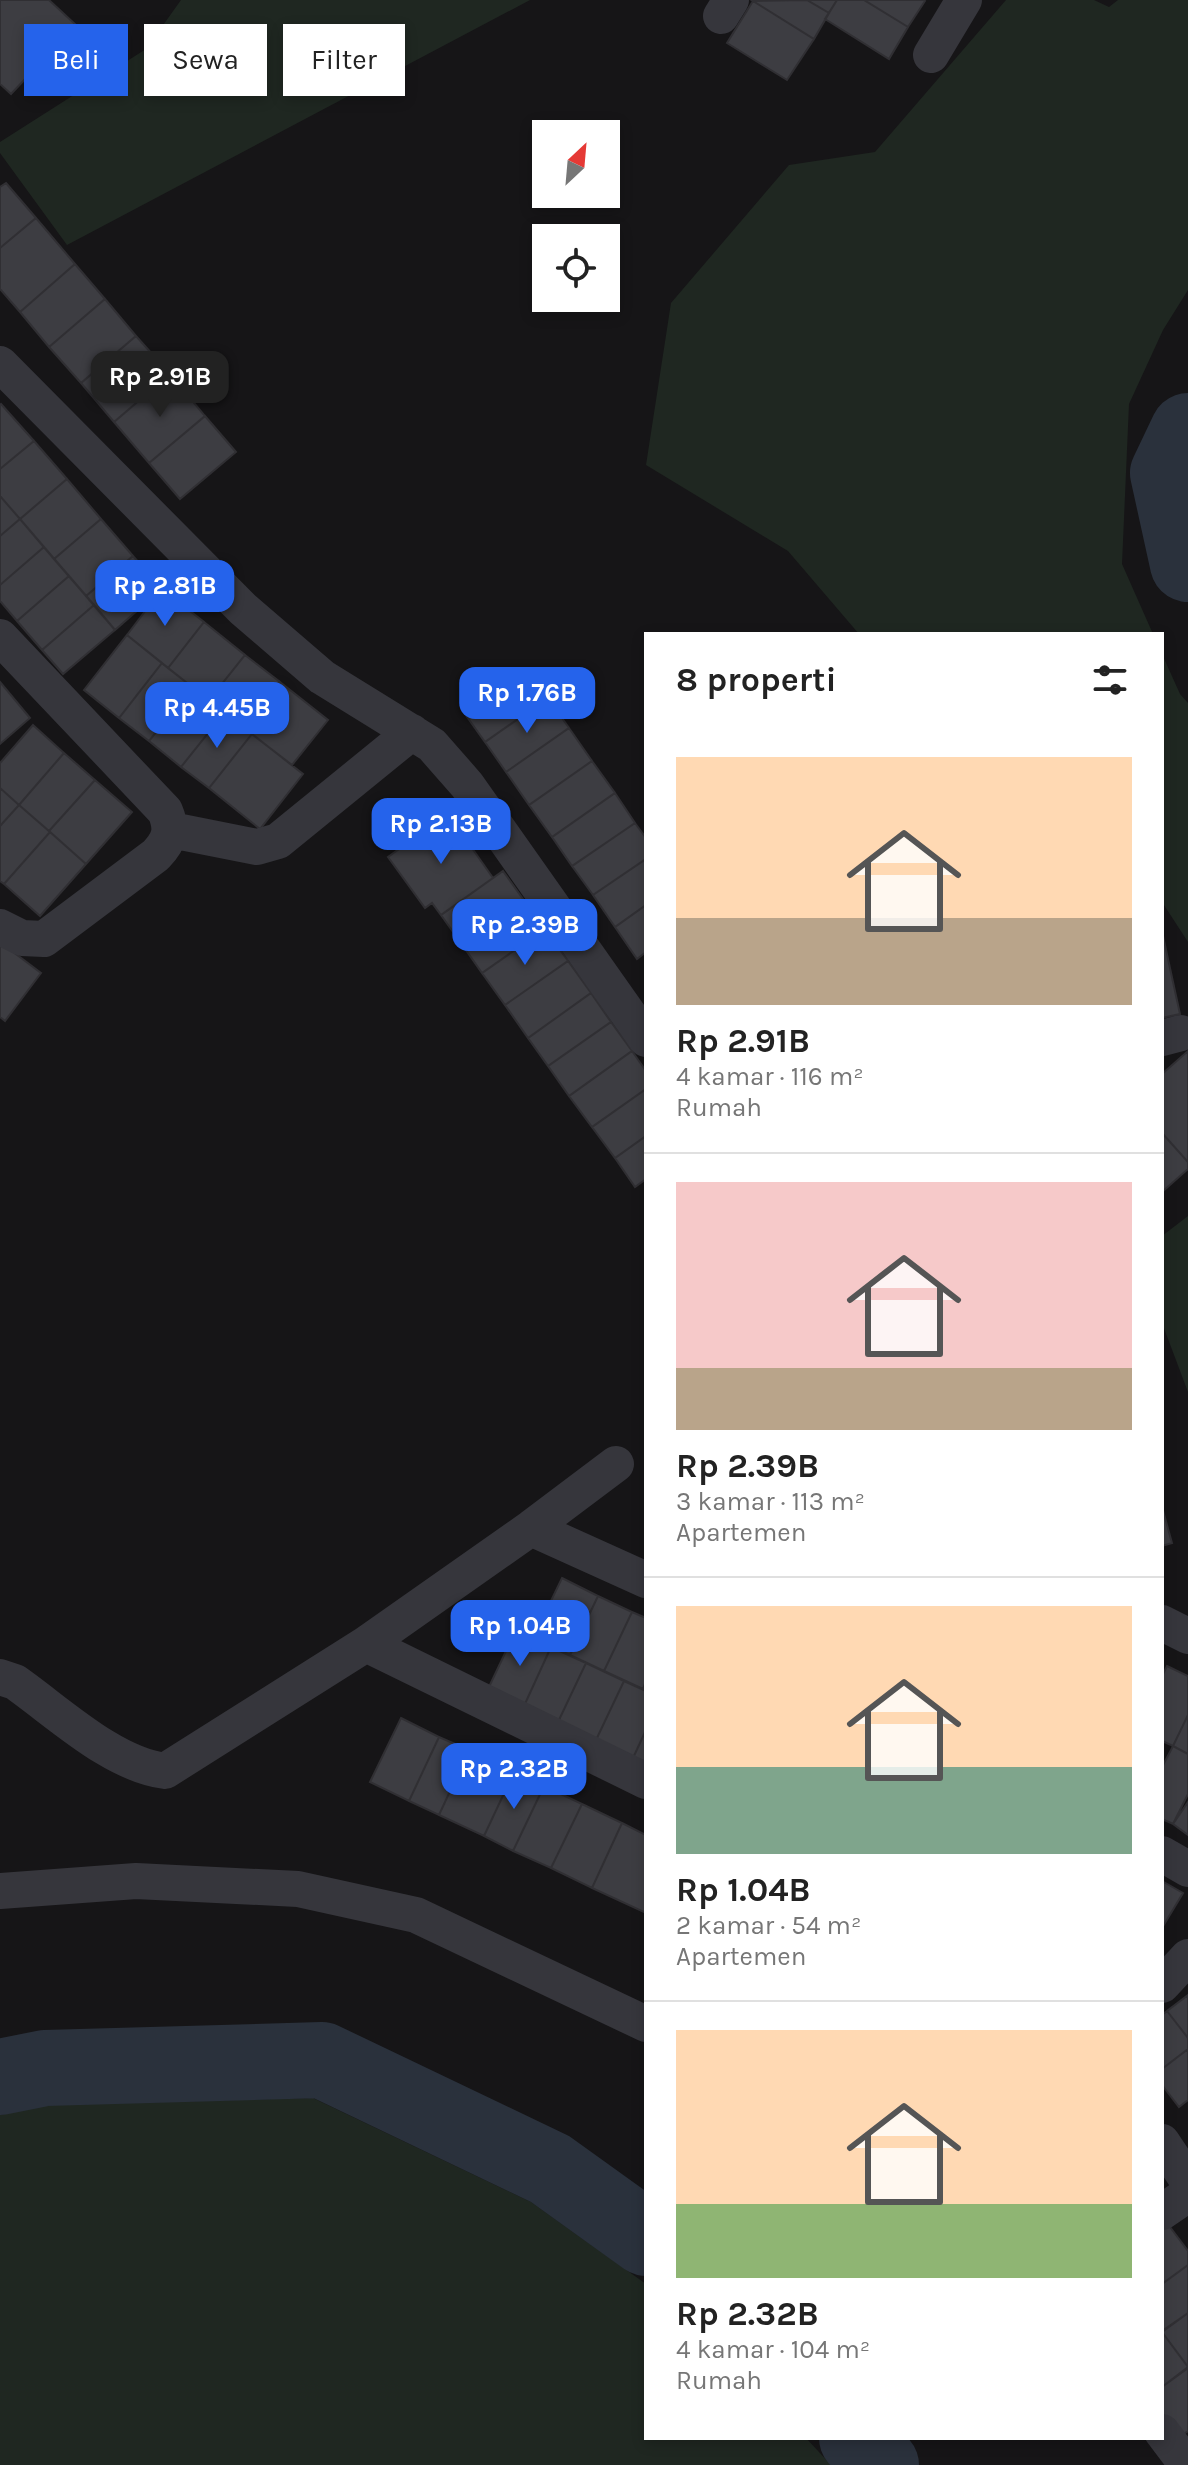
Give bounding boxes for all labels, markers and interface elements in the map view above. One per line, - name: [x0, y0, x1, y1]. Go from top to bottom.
- chip: Beli: [24, 24, 128, 96]
- chip: Sewa: [144, 24, 267, 96]
- chip: Filter: [283, 24, 405, 96]
- north arrow: [532, 120, 620, 208]
- map controls: [532, 120, 620, 312]
- button: locate: [532, 224, 620, 312]
- pin: Rp 2.91B: [77, 351, 243, 419]
- text: Rp 2.91B: [109, 361, 211, 392]
- pin: Rp 2.81B: [82, 560, 248, 628]
- text: Rp 2.81B: [113, 570, 217, 601]
- icon: filters: [1088, 658, 1132, 702]
- text: 8 properti: [676, 660, 837, 700]
- pin: Rp 1.76B: [444, 667, 610, 735]
- text: Rp 1.76B: [477, 677, 577, 708]
- pin: Rp 4.45B: [134, 682, 300, 750]
- text: Rp 4.45B: [163, 692, 271, 723]
- pin: Rp 2.13B: [358, 798, 524, 866]
- text: Rp 2.13B: [390, 808, 492, 839]
- icon: home: [832, 809, 976, 953]
- pin: Rp 2.39B: [442, 899, 608, 967]
- text: Rp 2.39B: [470, 909, 580, 940]
- text: Rp 2.91B: [676, 1021, 810, 1061]
- text: 4 kamar · 116 m²: [676, 1061, 864, 1092]
- text: Rumah: [676, 1092, 762, 1123]
- icon: home: [832, 1234, 976, 1378]
- text: Rp 2.39B: [676, 1446, 819, 1486]
- text: 3 kamar · 113 m²: [676, 1486, 865, 1517]
- text: Apartemen: [676, 1517, 806, 1548]
- pin: Rp 1.04B: [437, 1600, 603, 1668]
- text: Rp 1.04B: [469, 1610, 571, 1641]
- icon: home: [832, 1658, 976, 1802]
- pin: Rp 2.32B: [431, 1743, 597, 1811]
- text: Rp 2.32B: [459, 1753, 569, 1784]
- text: Rp 1.04B: [676, 1870, 810, 1910]
- text: 2 kamar · 54 m²: [676, 1910, 861, 1941]
- text: Apartemen: [676, 1941, 806, 1972]
- icon: home: [832, 2082, 976, 2226]
- text: Rp 2.32B: [676, 2294, 819, 2334]
- text: 4 kamar · 104 m²: [676, 2334, 870, 2365]
- text: Rumah: [676, 2365, 762, 2396]

